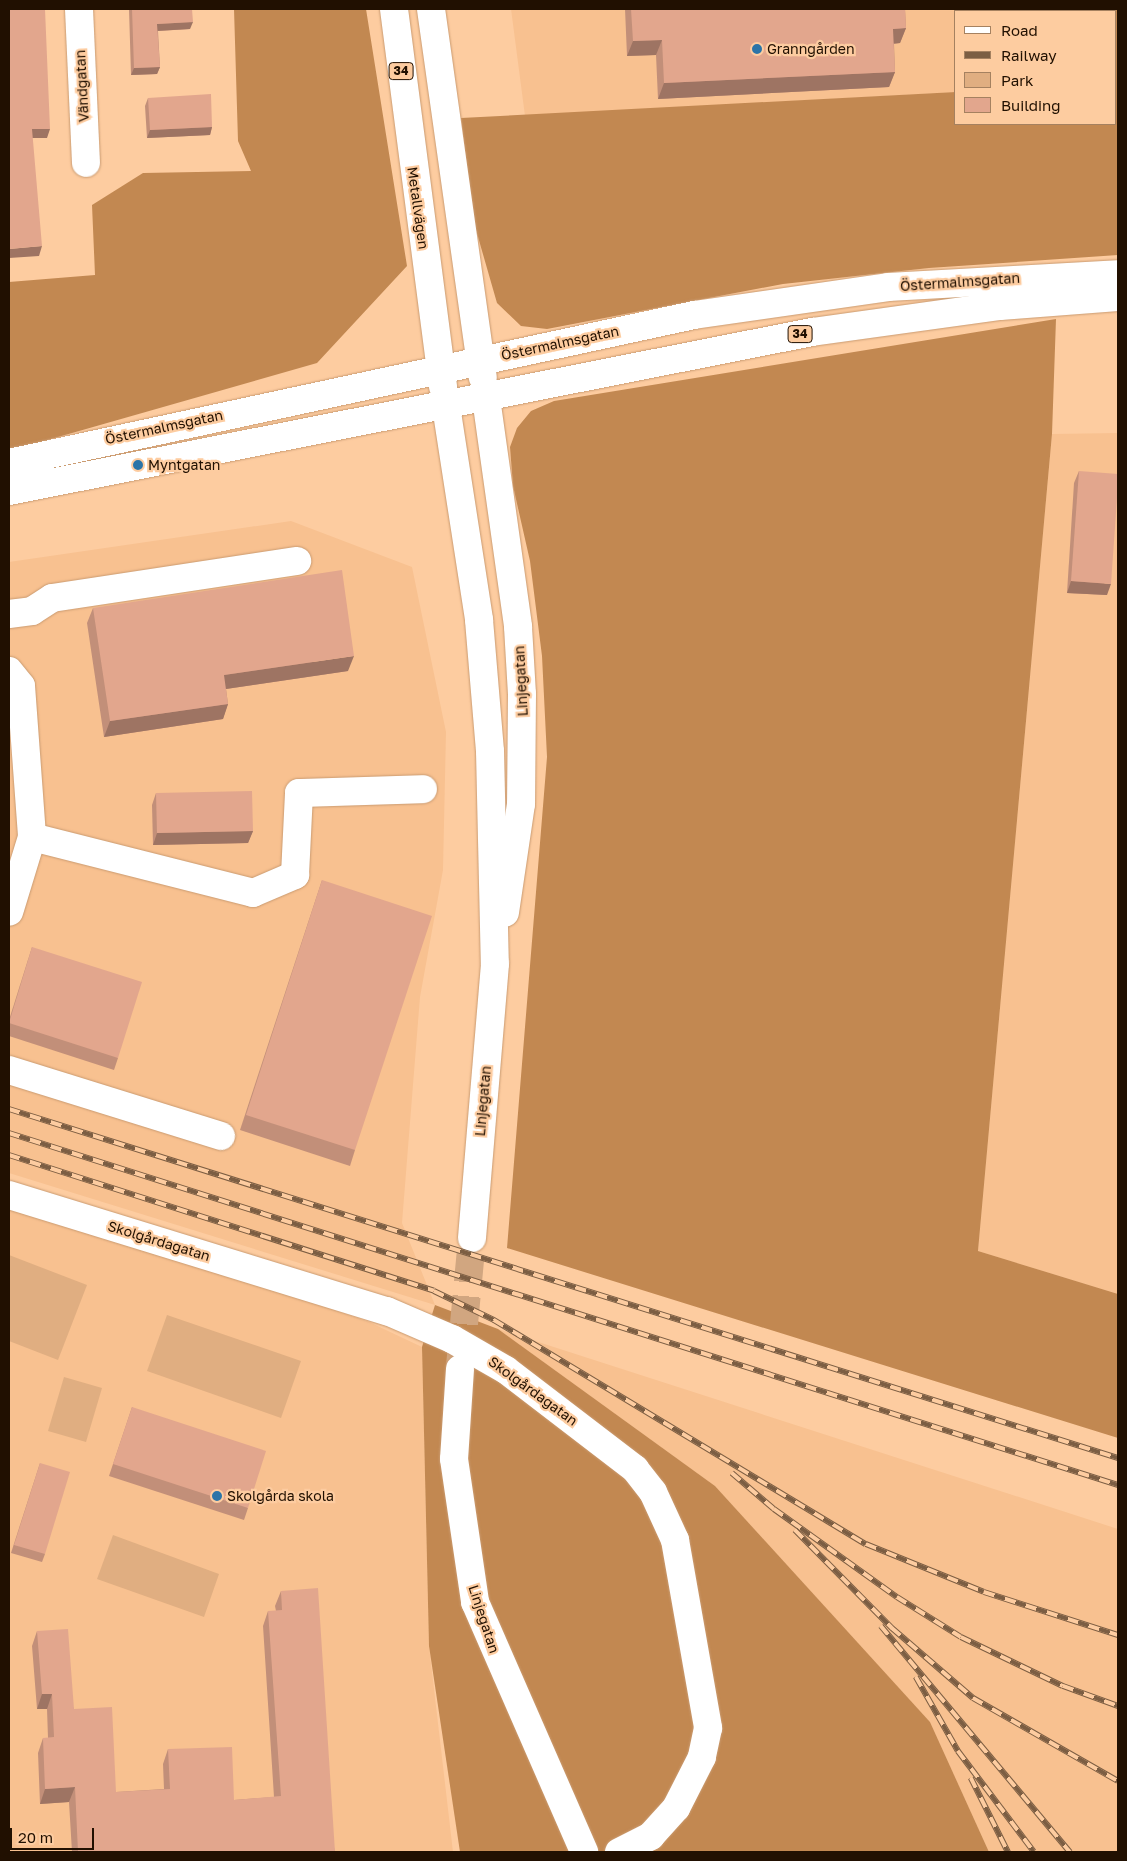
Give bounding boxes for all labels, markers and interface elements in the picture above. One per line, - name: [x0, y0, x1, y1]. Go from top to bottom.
- legend: [954, 10, 1117, 125]
- text: Road: [1001, 21, 1038, 39]
- place label: Granngården: [767, 41, 854, 57]
- marker: Granngården: [751, 43, 763, 55]
- text: Railway: [1001, 46, 1057, 64]
- street label: Vändgatan: [72, 49, 92, 123]
- road number: 34: [388, 61, 414, 80]
- text: Park: [1001, 71, 1033, 89]
- text: Building: [1001, 96, 1061, 114]
- street label: Metallvägen: [404, 166, 432, 250]
- street label: Östermalmsgatan: [900, 269, 1020, 295]
- street label: Östermalmsgatan: [500, 322, 620, 364]
- road number: 34: [788, 324, 812, 344]
- street label: Östermalmsgatan: [104, 406, 224, 448]
- place label: Myntgatan: [148, 457, 220, 473]
- marker: Myntgatan: [132, 459, 144, 471]
- street label: Linjegatan: [511, 645, 531, 717]
- street label: Linjegatan: [472, 1065, 494, 1137]
- street label: Skolgårdagatan: [106, 1217, 212, 1265]
- street label: Skolgårdagatan: [485, 1353, 581, 1429]
- place label: Skolgårda skola: [227, 1488, 334, 1504]
- marker: Skolgårda skola: [211, 1490, 223, 1502]
- street label: Linjegatan: [465, 1583, 503, 1655]
- scale bar: [12, 1818, 96, 1850]
- text: 20 m: [18, 1828, 53, 1846]

